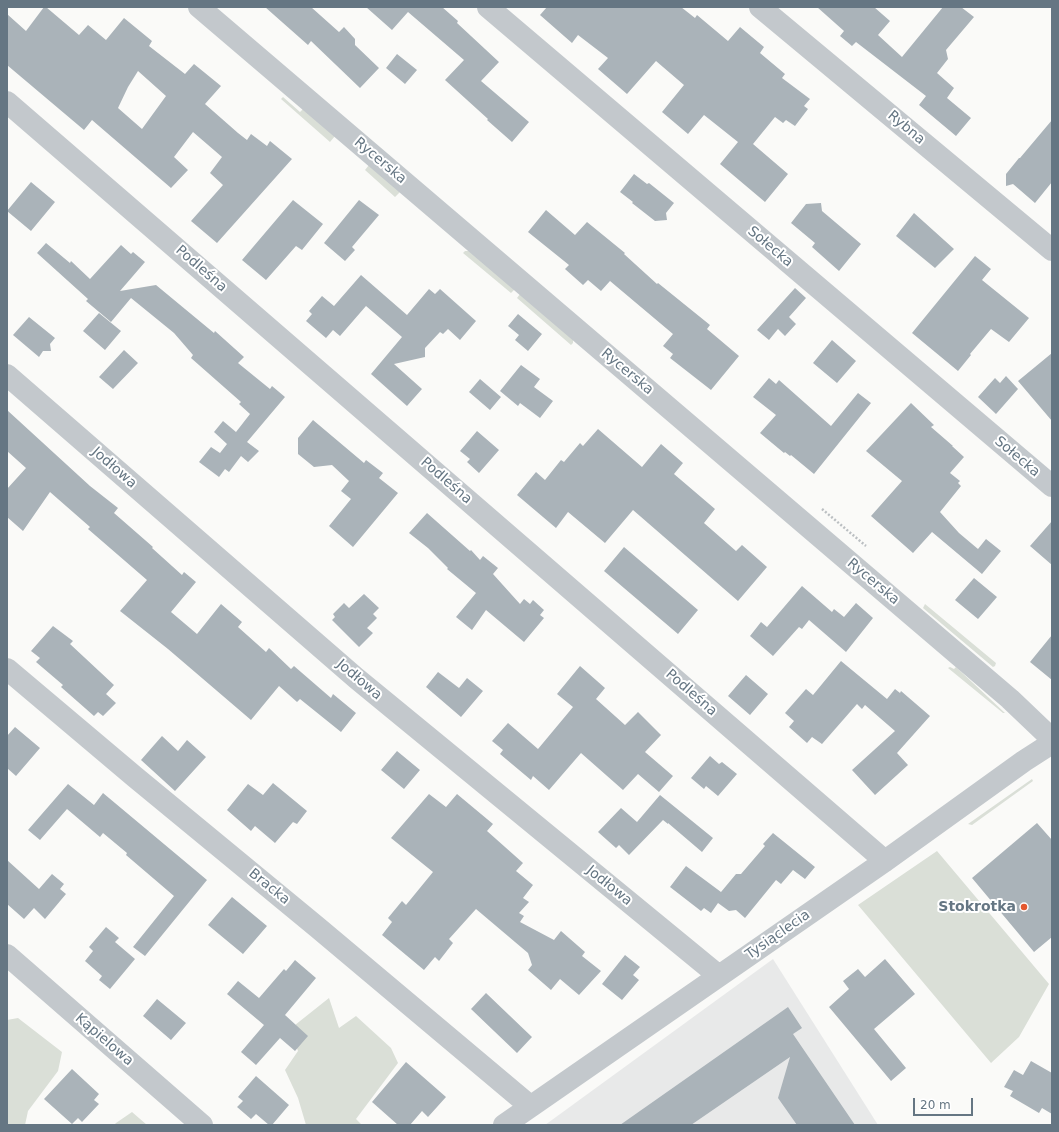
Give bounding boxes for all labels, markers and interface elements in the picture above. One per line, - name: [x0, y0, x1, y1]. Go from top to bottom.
- street label: Rybna: [884, 108, 928, 148]
- street label: Rycerska: [350, 134, 410, 188]
- street label: Sołecka: [744, 223, 796, 271]
- street label: Podleśna: [172, 242, 230, 296]
- street label: Rycerska: [597, 345, 657, 399]
- street label: Sołecka: [991, 433, 1043, 481]
- street label: Jodłowa: [88, 444, 140, 492]
- street label: Podleśna: [417, 454, 475, 508]
- street label: Rycerska: [843, 555, 903, 609]
- street label: Jodłowa: [333, 656, 385, 704]
- street label: Podleśna: [662, 666, 720, 720]
- street label: Jodłowa: [583, 862, 635, 910]
- street label: Bracka: [245, 865, 293, 909]
- place label: Stokrotka: [938, 899, 1016, 915]
- marker: Stokrotka: [1019, 902, 1029, 912]
- street label: Tysiąclecia: [743, 907, 813, 963]
- street label: Kąpielowa: [71, 1010, 137, 1070]
- scale bar: [915, 1090, 975, 1116]
- text: 20 m: [920, 1098, 951, 1112]

